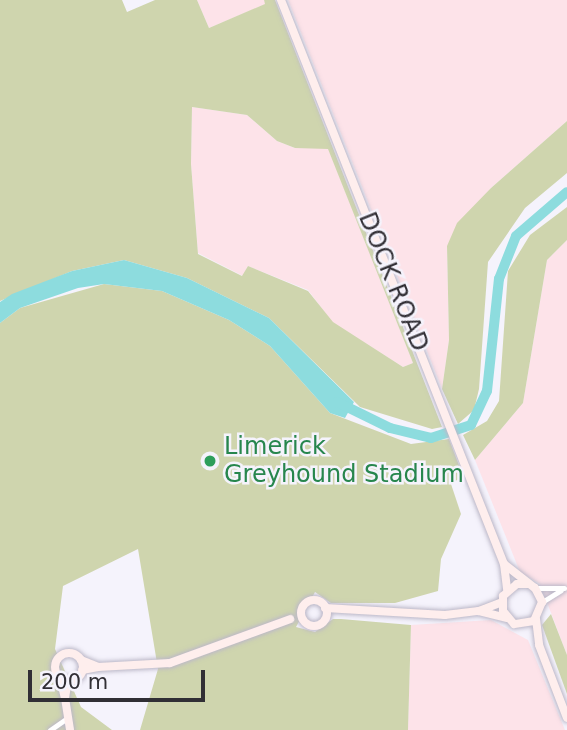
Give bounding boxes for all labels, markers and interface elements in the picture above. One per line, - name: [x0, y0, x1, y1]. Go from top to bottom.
- street label: DOCK ROAD: [352, 208, 434, 356]
- place label: Limerick Greyhound Stadium: [224, 433, 464, 489]
- marker: Limerick Greyhound Stadium: [202, 453, 218, 469]
- scale bar: [32, 656, 208, 700]
- text: 200 m: [41, 670, 108, 694]

